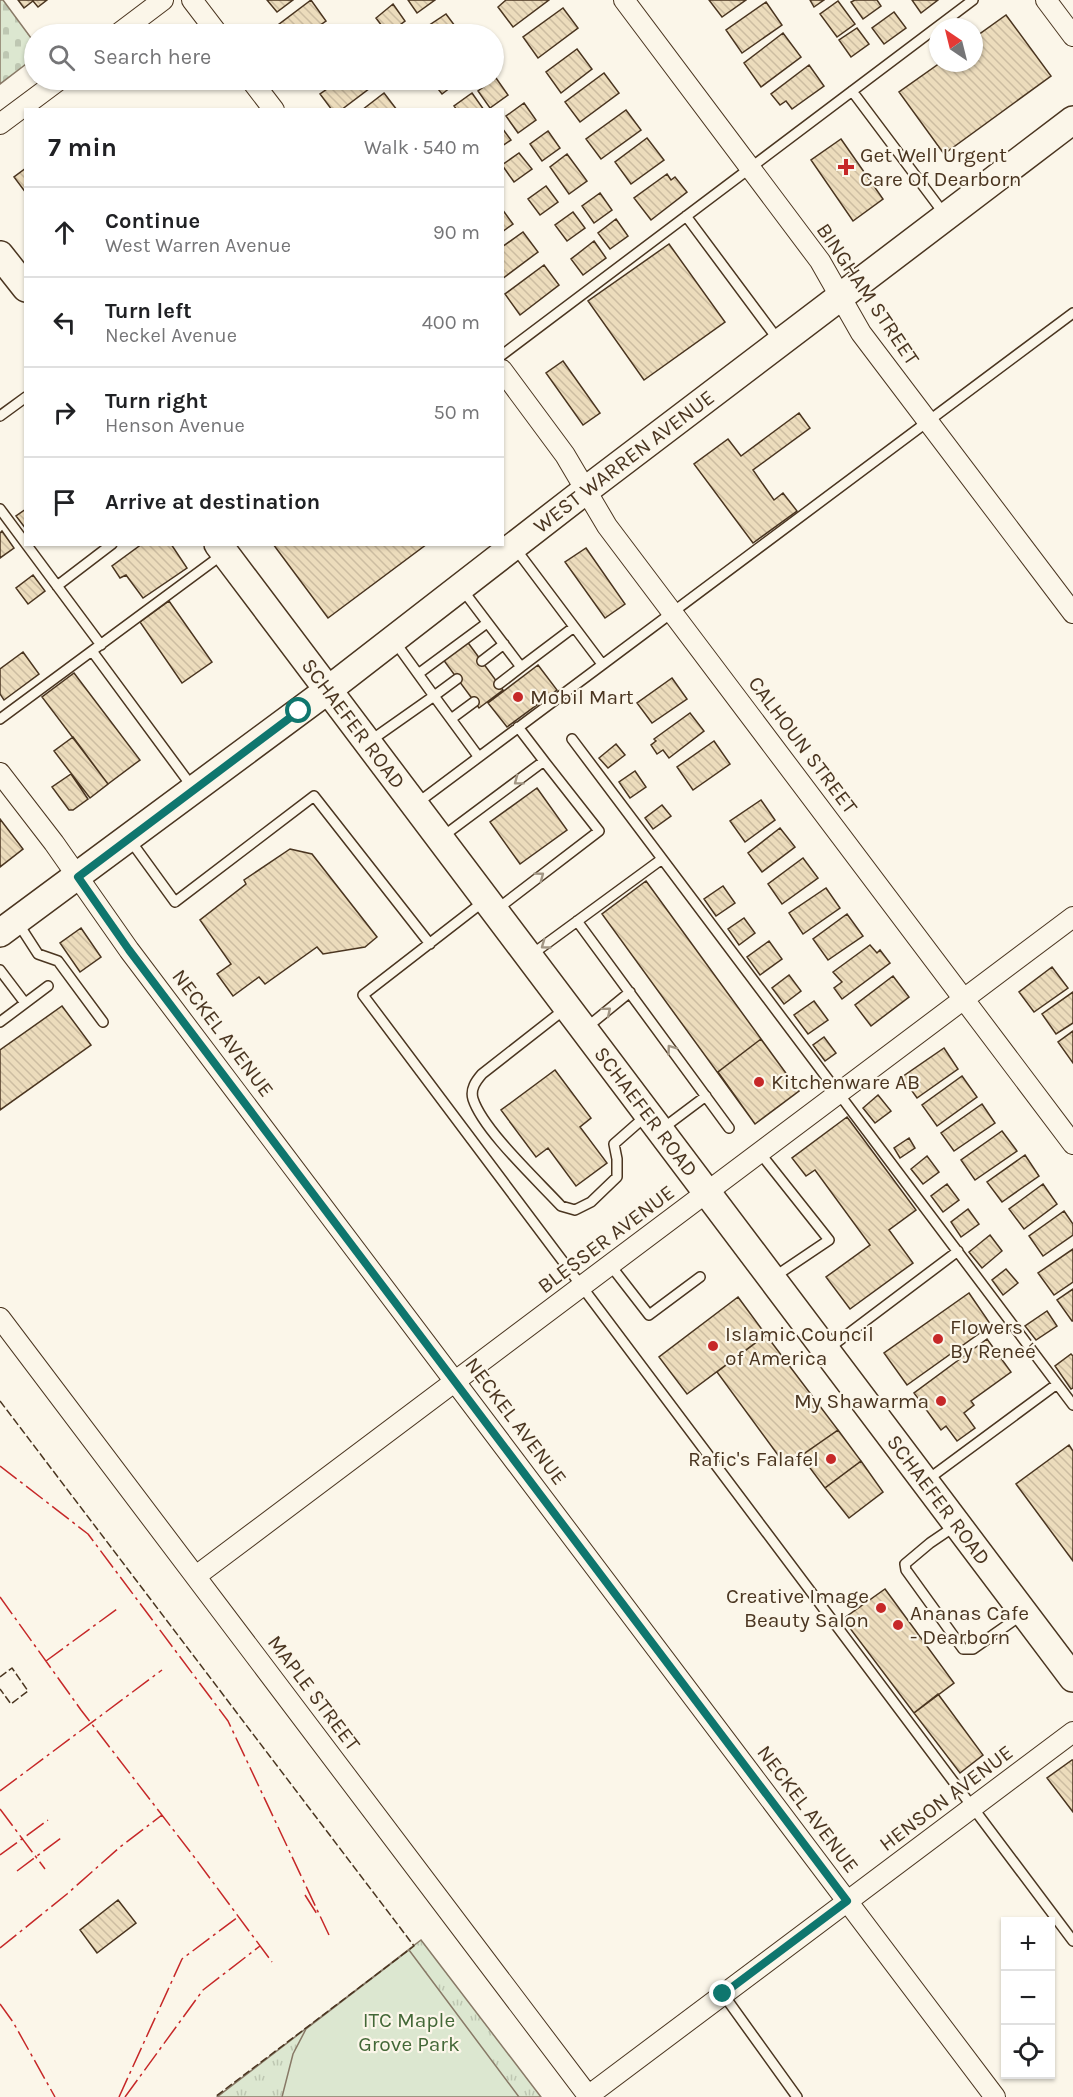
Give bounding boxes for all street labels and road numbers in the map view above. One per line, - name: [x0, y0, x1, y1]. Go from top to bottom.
- street label: BINGHAM STREET: [812, 219, 925, 370]
- street label: WEST WARREN AVENUE: [529, 385, 719, 538]
- street label: SCHAEFER ROAD: [297, 654, 410, 793]
- street label: CALHOUN STREET: [744, 672, 863, 819]
- street label: NECKEL AVENUE: [167, 965, 279, 1101]
- street label: SCHAEFER ROAD: [589, 1042, 703, 1181]
- street label: BLESSER AVENUE: [533, 1180, 679, 1298]
- street label: NECKEL AVENUE: [460, 1353, 572, 1489]
- street label: SCHAEFER ROAD: [882, 1430, 995, 1570]
- street label: MAPLE STREET: [263, 1631, 365, 1756]
- street label: HENSON AVENUE: [875, 1740, 1017, 1856]
- street label: NECKEL AVENUE: [752, 1741, 864, 1877]

